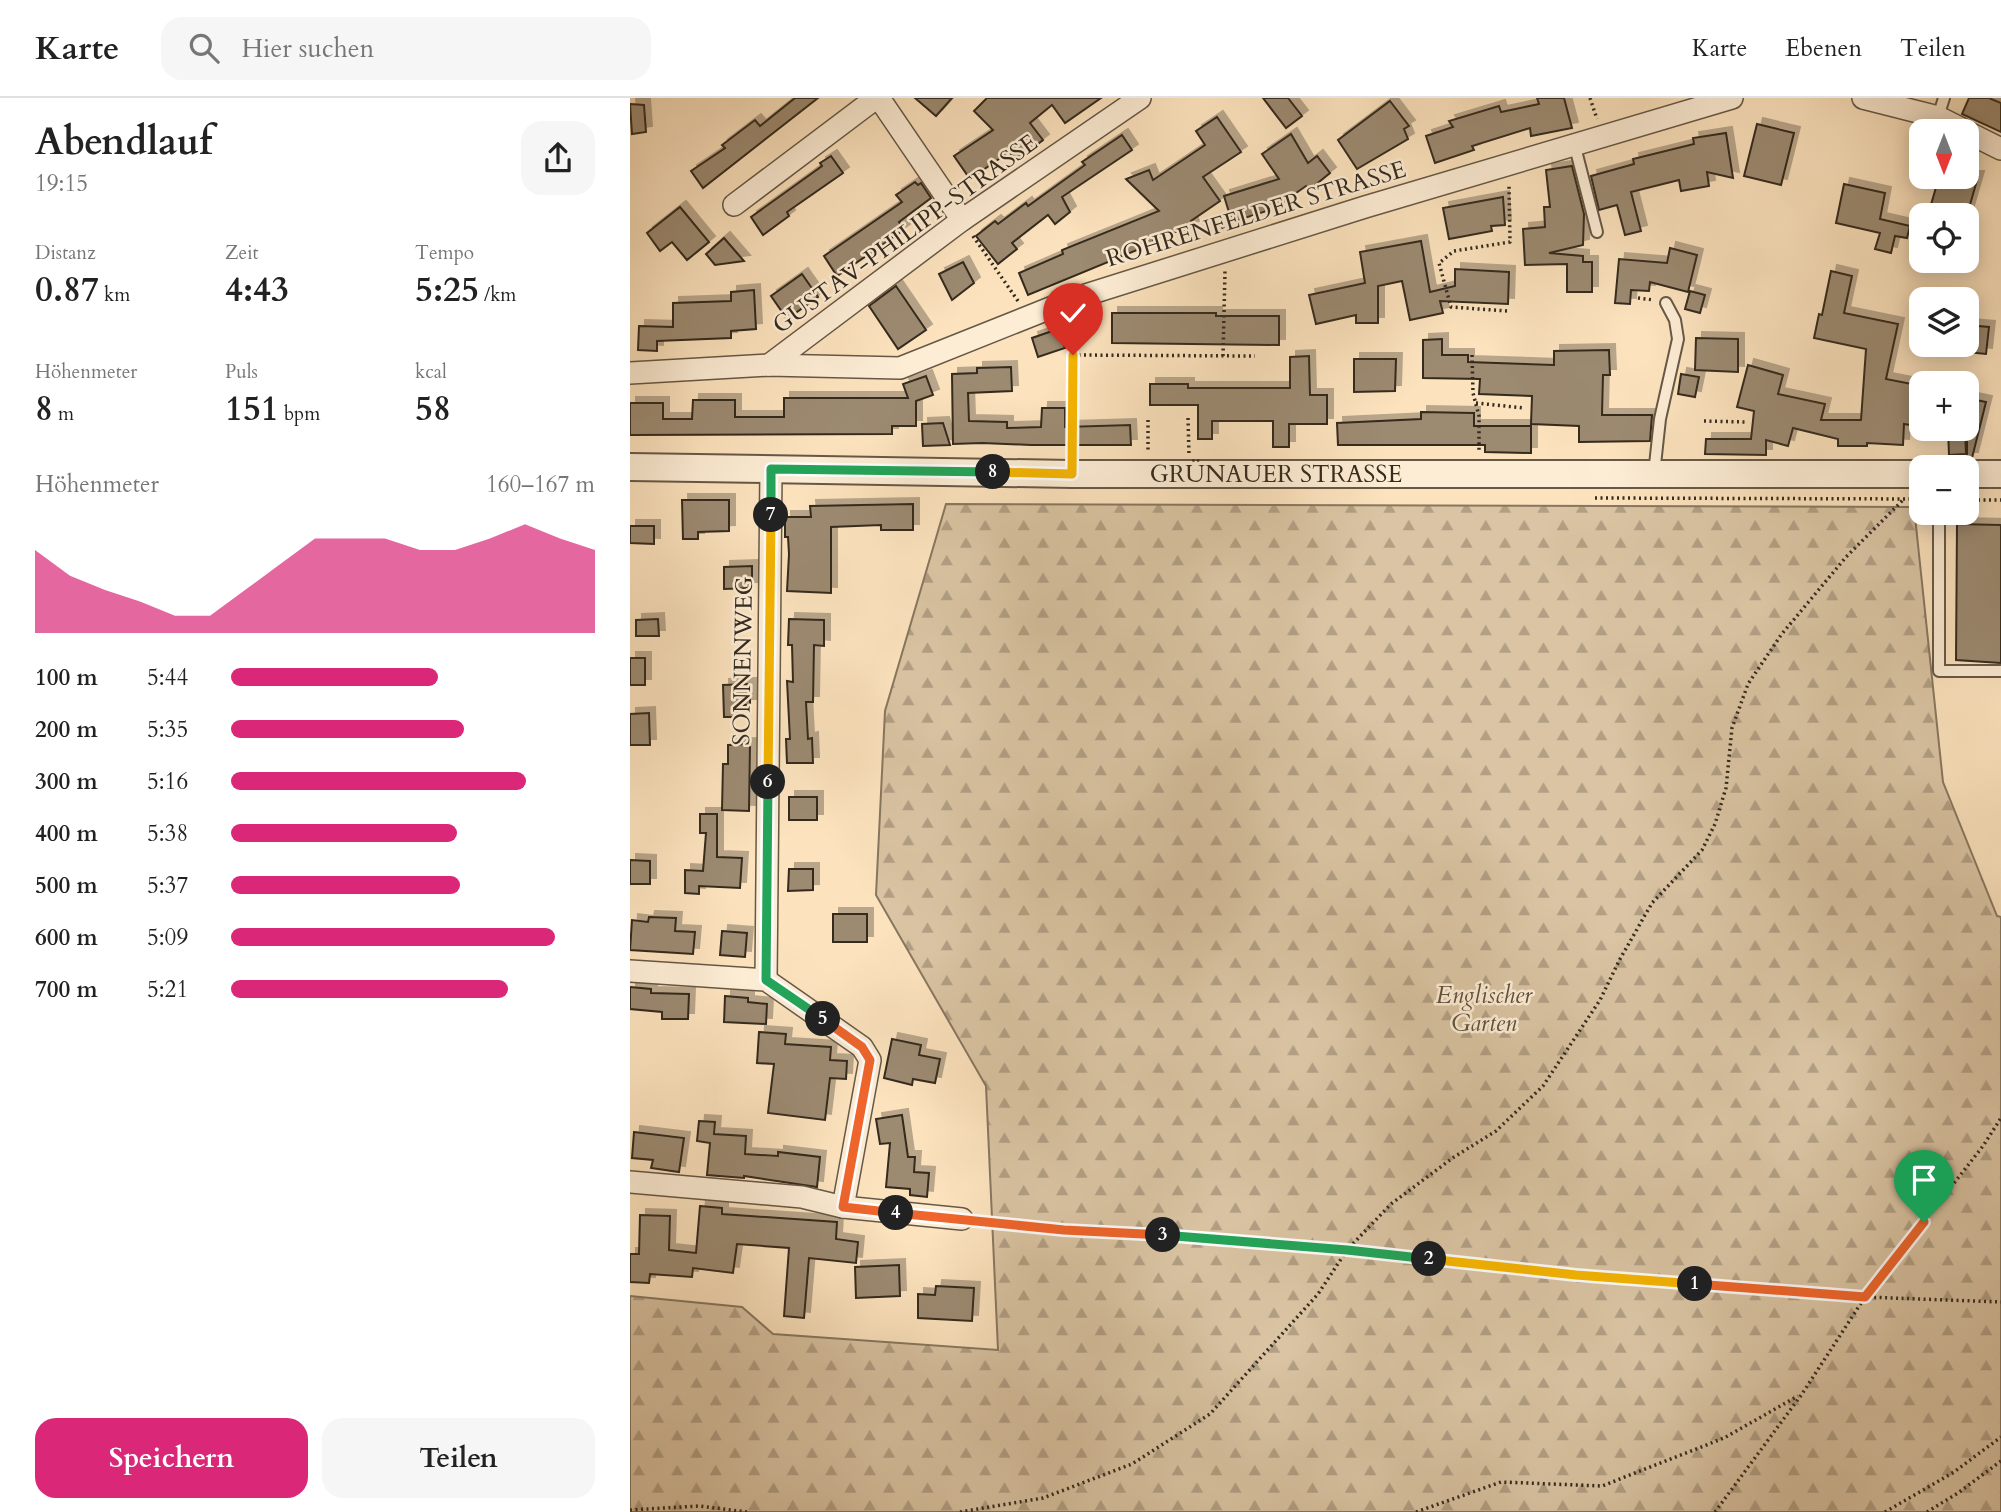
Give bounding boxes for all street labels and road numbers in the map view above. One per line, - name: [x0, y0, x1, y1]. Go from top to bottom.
- street label: GUSTAV-PHILIPP-STRASSE: [766, 127, 1044, 341]
- street label: ROHRENFELDER STRASSE: [1102, 153, 1410, 275]
- street label: GRÜNAUER STRASSE: [1150, 458, 1402, 491]
- street label: SONNENWEG: [725, 576, 761, 746]

